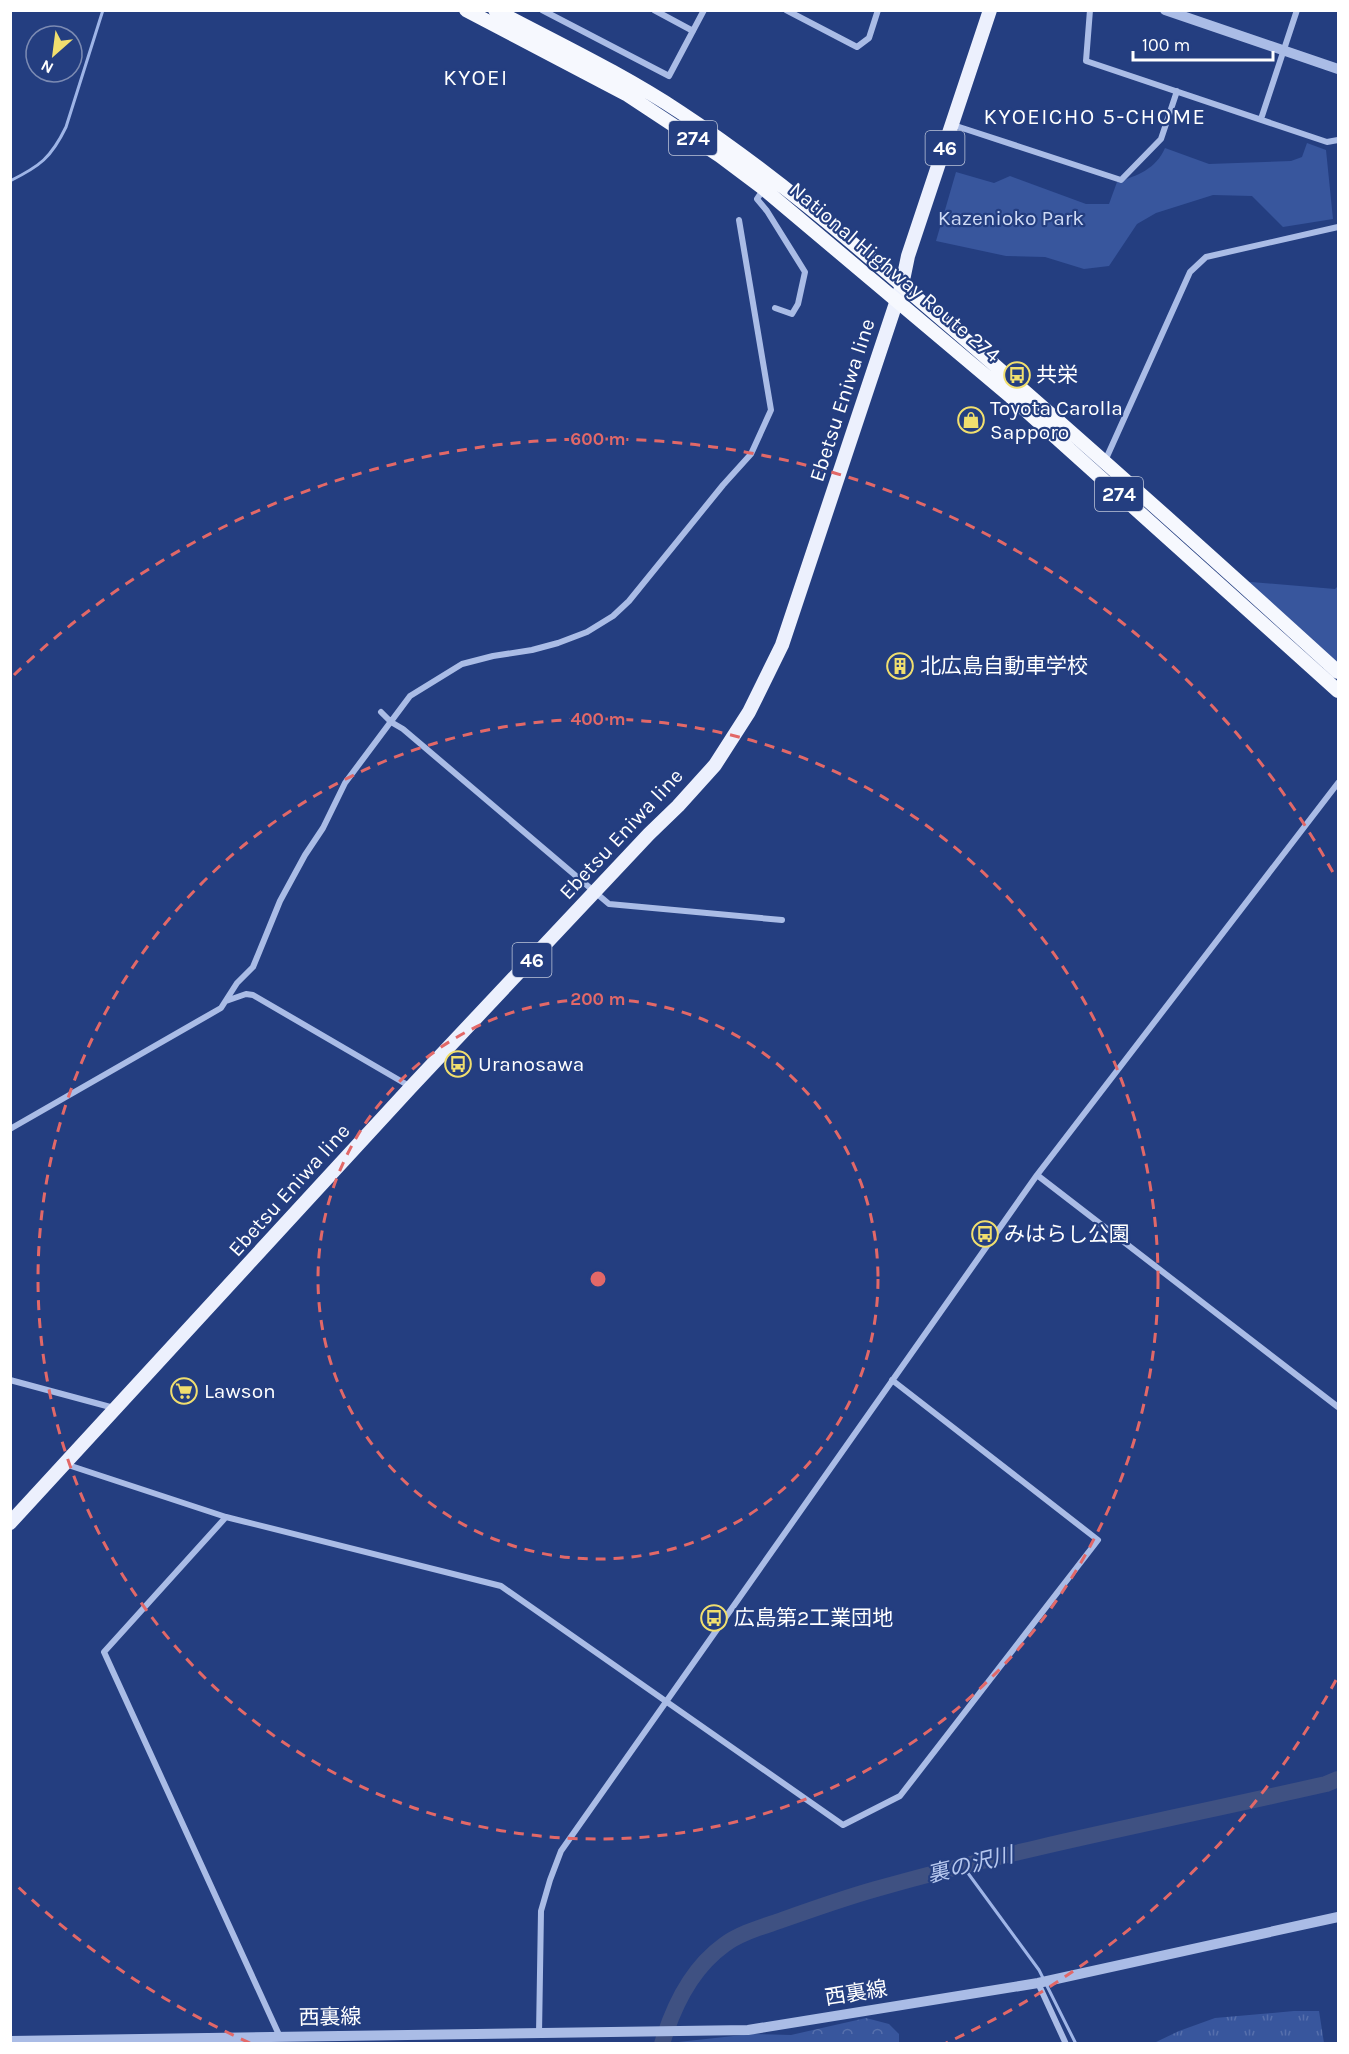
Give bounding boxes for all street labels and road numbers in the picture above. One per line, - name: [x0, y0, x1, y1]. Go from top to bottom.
- road number: 274: [669, 121, 717, 155]
- road number: 46: [926, 131, 964, 165]
- street label: National Highway Route 274: [785, 177, 1005, 367]
- street label: Ebetsu Eniwa line: [804, 316, 880, 484]
- road number: 274: [1095, 477, 1143, 511]
- street label: Ebetsu Eniwa line: [554, 764, 688, 904]
- road number: 46: [512, 943, 552, 977]
- street label: Ebetsu Eniwa line: [223, 1119, 355, 1261]
- street label: 西裏線: [823, 1976, 889, 2010]
- street label: 西裏線: [298, 2004, 362, 2030]

